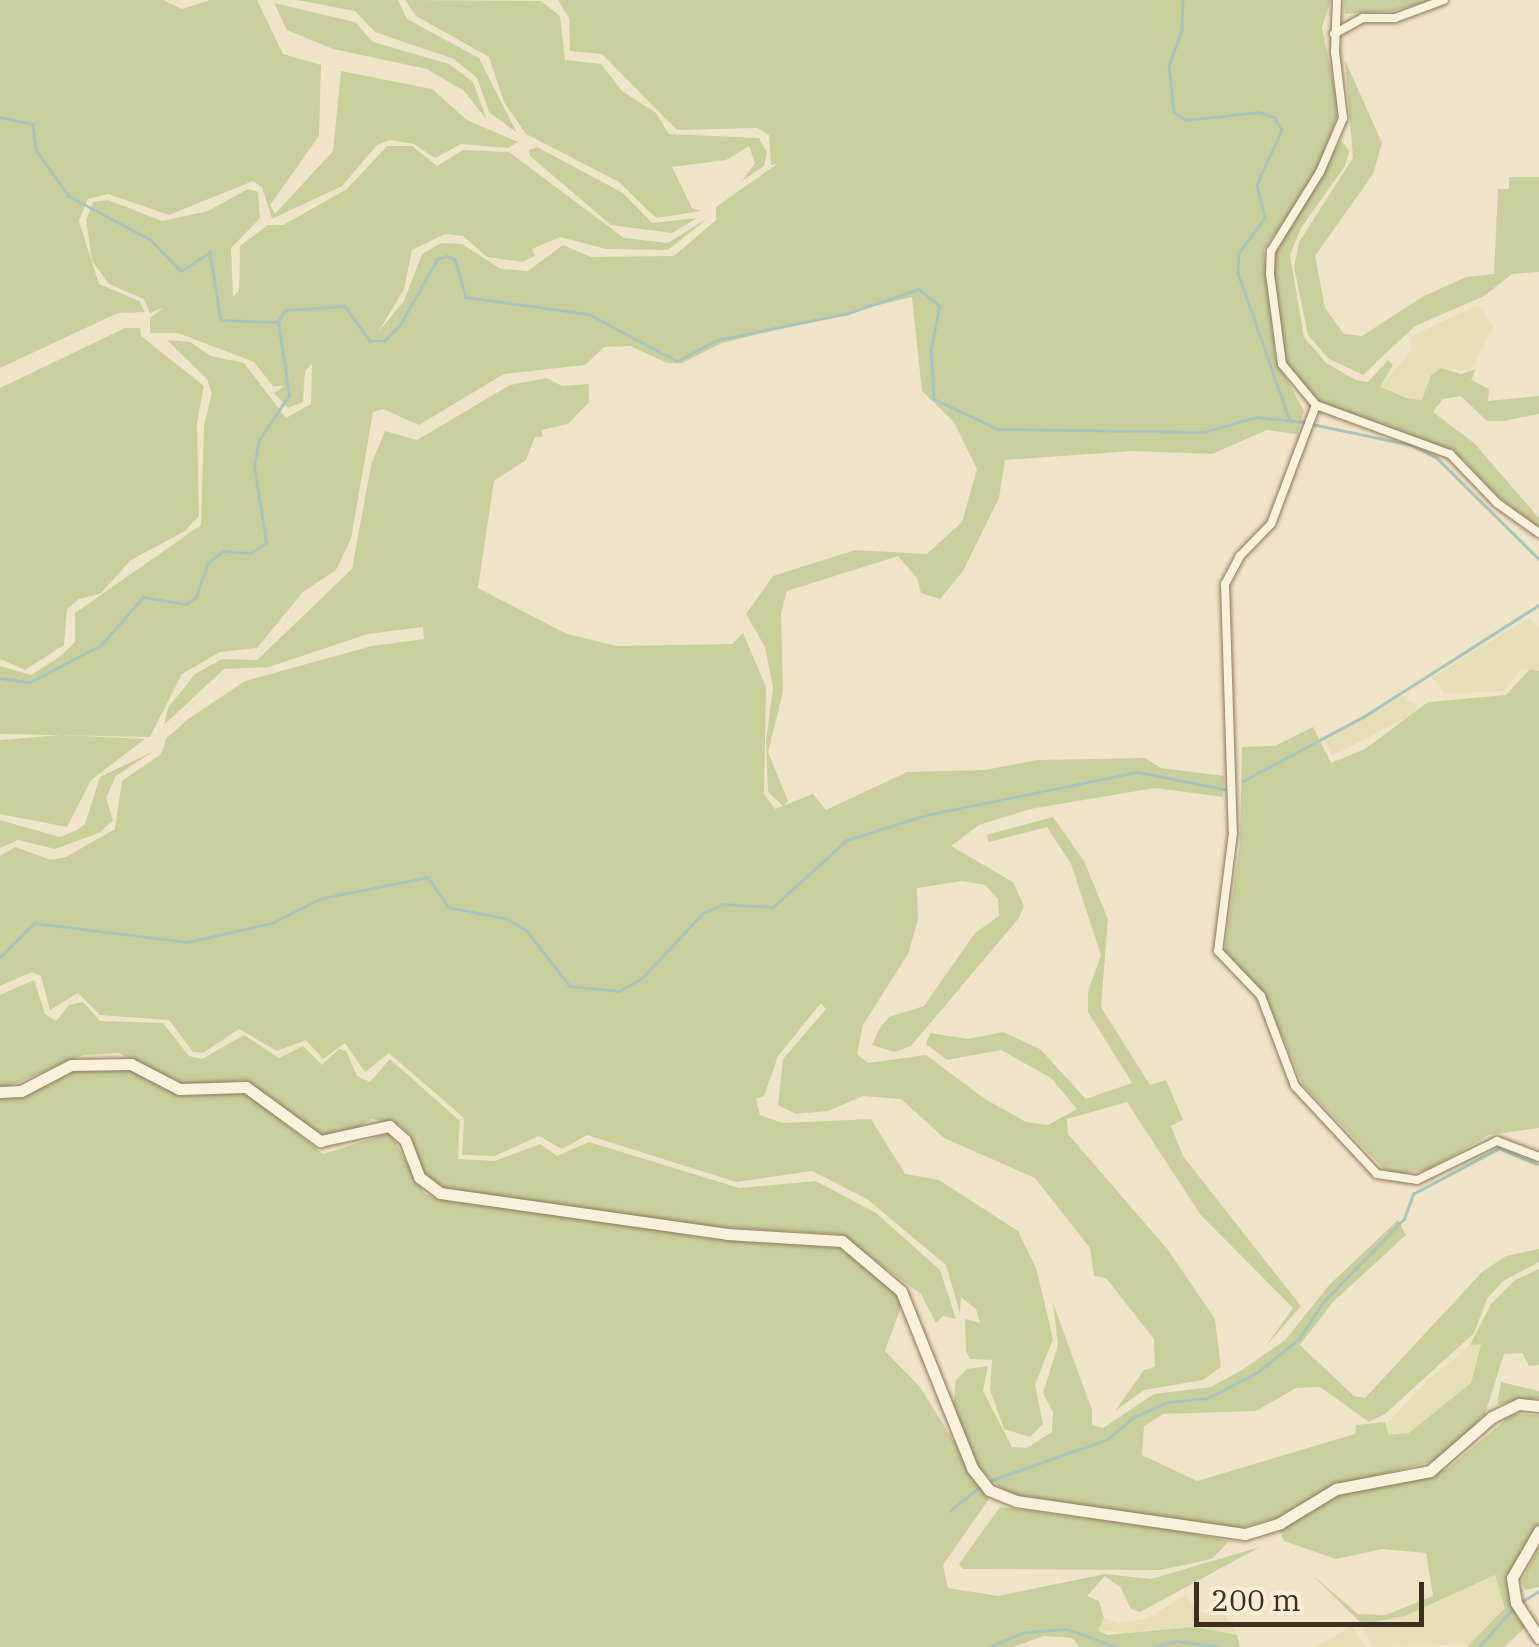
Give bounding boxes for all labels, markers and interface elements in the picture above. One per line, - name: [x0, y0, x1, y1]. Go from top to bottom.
- scale bar: [1199, 1562, 1429, 1624]
- text: 200 m: [1211, 1580, 1301, 1619]

